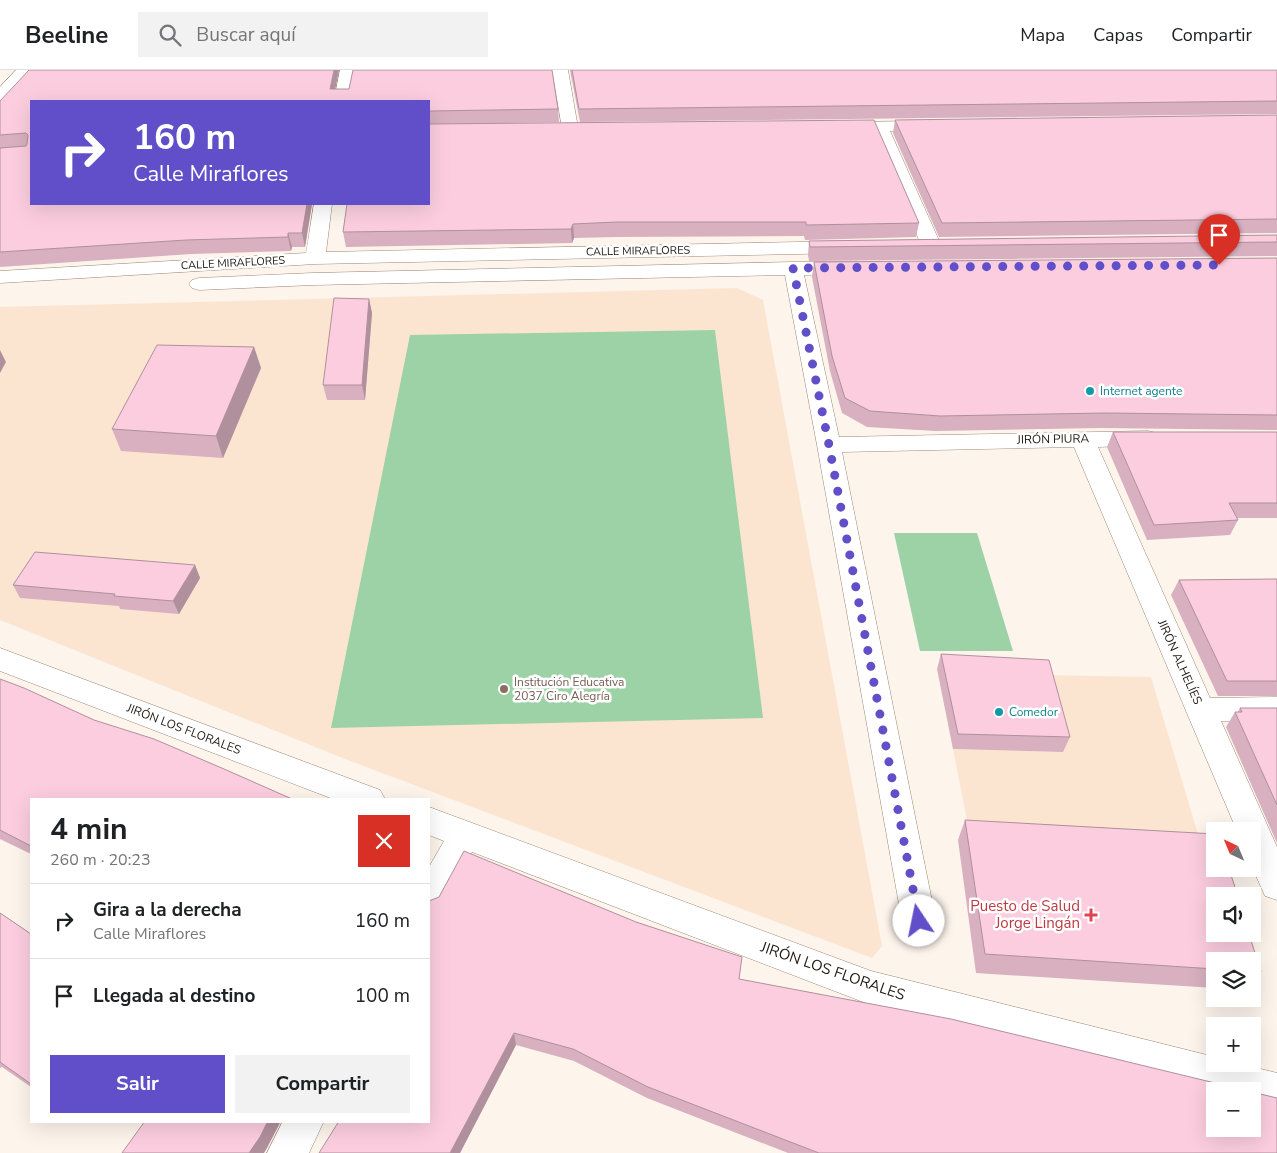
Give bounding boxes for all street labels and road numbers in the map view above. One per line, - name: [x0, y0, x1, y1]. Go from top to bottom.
- street label: CALLE MIRAFLORES: [586, 243, 691, 259]
- street label: CALLE MIRAFLORES: [180, 253, 286, 273]
- street label: JIRÓN PIURA: [1016, 430, 1089, 448]
- street label: JIRÓN ALHELÍES: [1154, 616, 1206, 707]
- street label: JIRÓN LOS FLORALES: [124, 699, 243, 758]
- street label: JIRÓN LOS FLORALES: [757, 936, 908, 1005]

